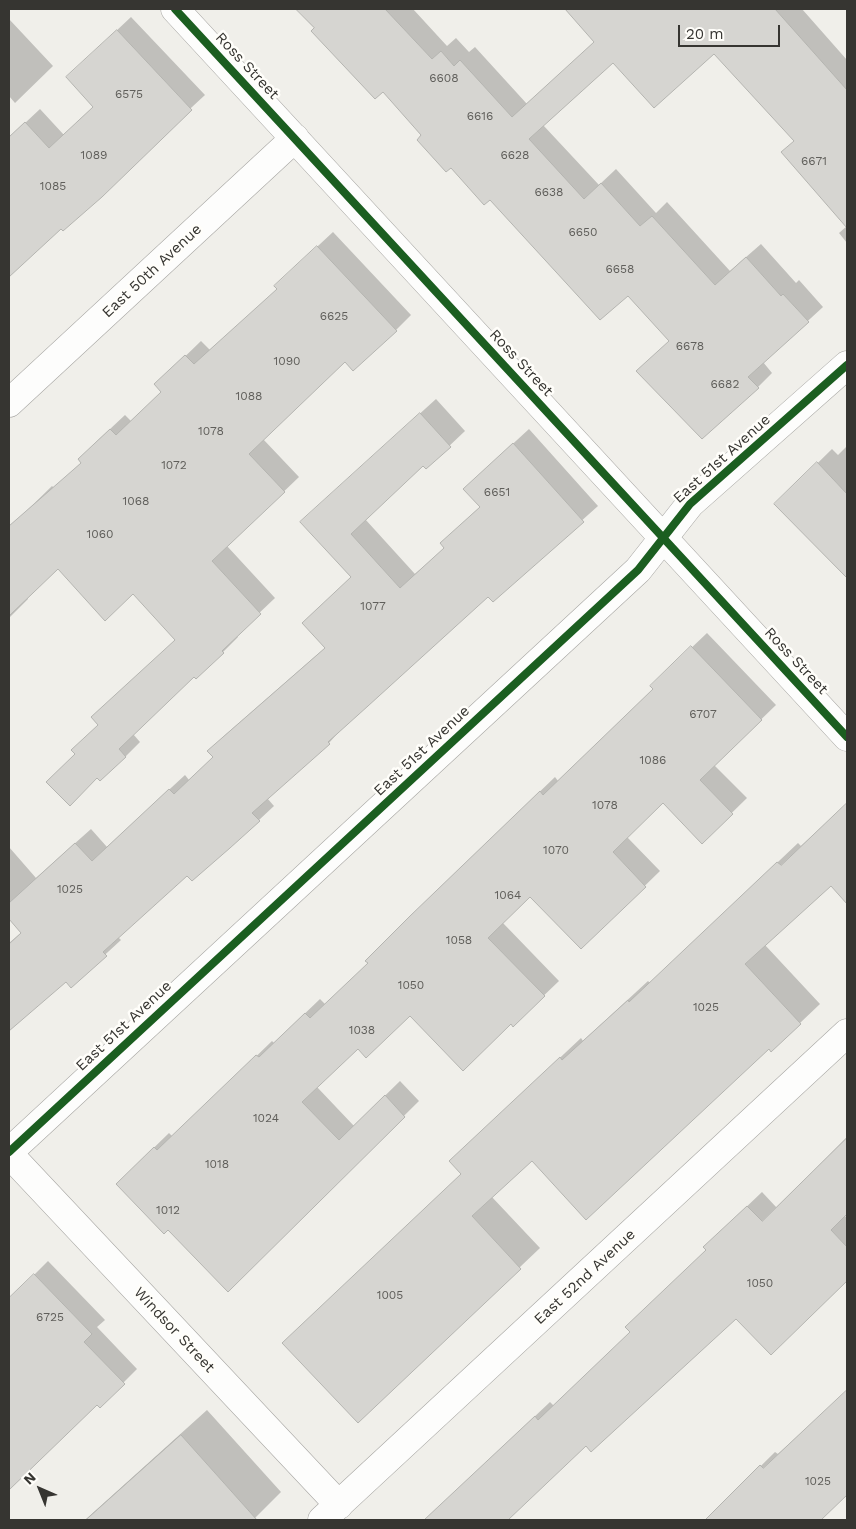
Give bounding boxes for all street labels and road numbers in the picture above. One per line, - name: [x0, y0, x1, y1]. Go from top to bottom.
- street label: Ross Street: [212, 29, 282, 103]
- street label: East 50th Avenue: [99, 220, 205, 322]
- street label: Ross Street: [486, 326, 556, 400]
- street label: East 51st Avenue: [670, 411, 774, 507]
- street label: Ross Street: [761, 624, 831, 698]
- street label: East 51st Avenue: [370, 702, 474, 800]
- street label: East 51st Avenue: [72, 977, 176, 1075]
- street label: East 52nd Avenue: [531, 1226, 639, 1328]
- street label: Windsor Street: [130, 1283, 218, 1377]

